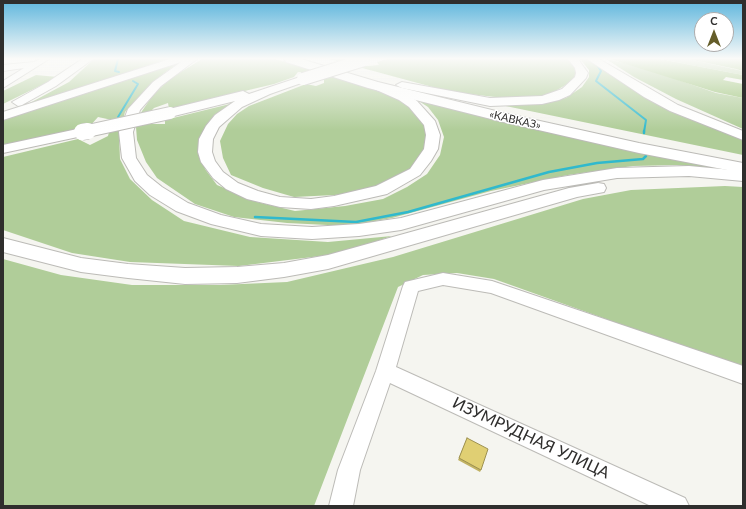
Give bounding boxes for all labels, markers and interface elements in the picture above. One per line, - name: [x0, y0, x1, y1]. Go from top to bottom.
- north arrow: [694, 12, 734, 52]
- text: С: [710, 14, 718, 27]
- street label: «КАВКАЗ»: [488, 108, 542, 132]
- street label: ИЗУМРУДНАЯ УЛИЦА: [449, 393, 613, 483]

